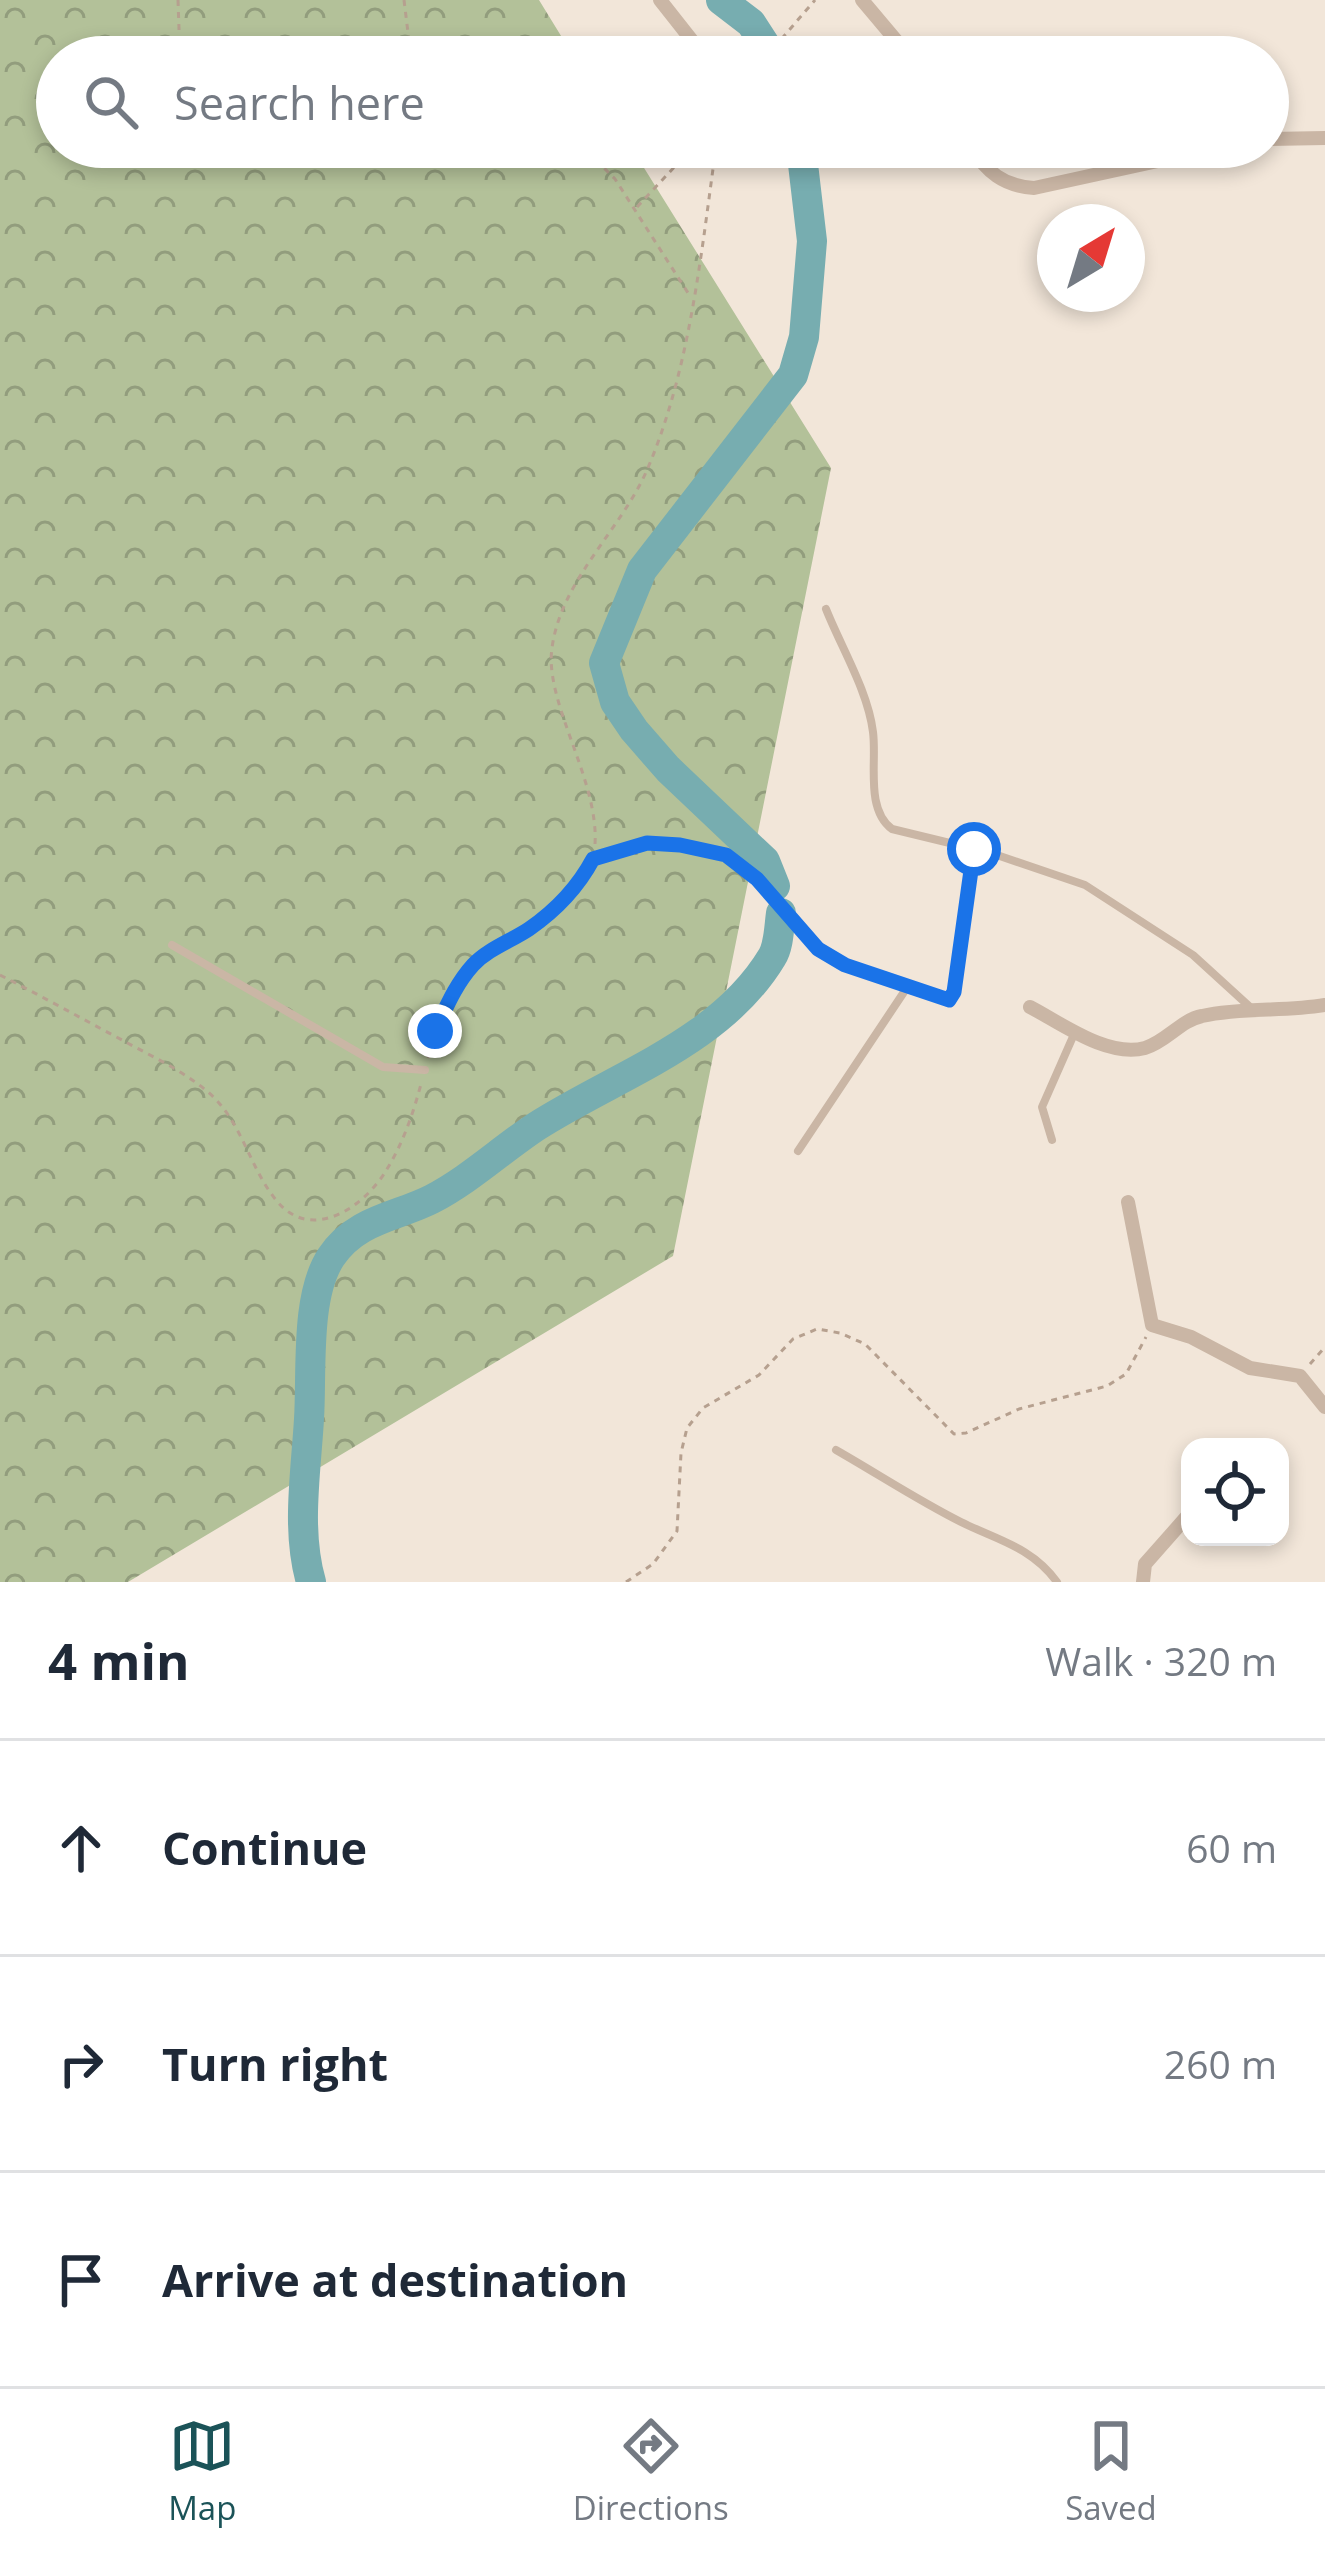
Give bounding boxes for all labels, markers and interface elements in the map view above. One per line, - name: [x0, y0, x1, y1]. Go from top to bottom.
- search box: [36, 36, 1289, 168]
- icon: search: [78, 69, 144, 135]
- text: Search here: [174, 72, 425, 133]
- north arrow: [1037, 204, 1145, 312]
- route start: [947, 822, 1001, 876]
- route end: [408, 1004, 462, 1058]
- map controls: [1181, 1438, 1289, 1546]
- button: locate: [1181, 1438, 1289, 1546]
- text: 4 min: [48, 1625, 190, 1695]
- text: Walk · 320 m: [1045, 1634, 1277, 1687]
- icon: ahead: [48, 1815, 114, 1881]
- text: Continue: [162, 1817, 367, 1878]
- text: 60 m: [1186, 1821, 1277, 1874]
- icon: right: [48, 2031, 114, 2097]
- text: Turn right: [162, 2033, 388, 2094]
- text: 260 m: [1164, 2037, 1277, 2090]
- icon: arrive: [48, 2247, 114, 2313]
- text: Arrive at destination: [162, 2249, 628, 2310]
- tab: Map: [168, 2413, 236, 2530]
- tab: Directions: [573, 2413, 729, 2530]
- tab: Saved: [1065, 2413, 1157, 2530]

